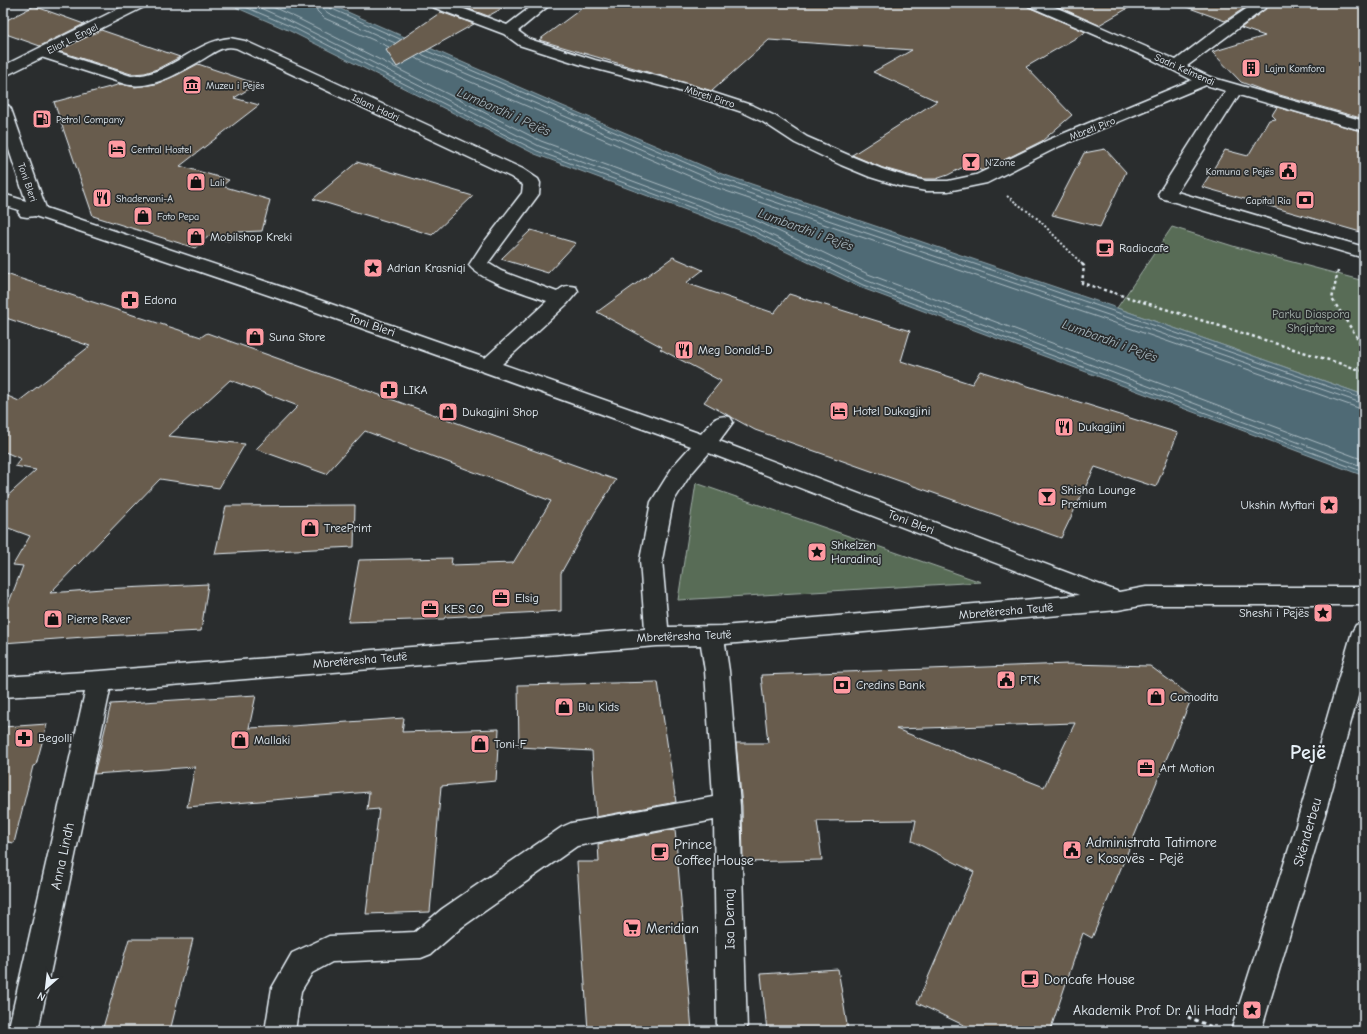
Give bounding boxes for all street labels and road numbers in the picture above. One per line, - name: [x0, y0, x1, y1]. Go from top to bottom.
- street label: Eliot L. Engel: [45, 21, 100, 57]
- street label: Sadri Kelmendi: [1153, 51, 1217, 89]
- street label: Mbreti Pirro: [683, 83, 736, 111]
- street label: Islam Hadri: [350, 92, 401, 124]
- street label: Mbreti Piro: [1068, 115, 1117, 143]
- street label: Toni Bleri: [15, 161, 39, 203]
- street label: Toni Bleri: [347, 310, 397, 340]
- street label: Toni Bleri: [886, 507, 936, 537]
- street label: Mbretëresha Teutë: [958, 600, 1054, 622]
- street label: Mbretëresha Teutë: [636, 627, 732, 645]
- street label: Mbretëresha Teutë: [312, 649, 408, 671]
- street label: Skënderbeu: [1290, 796, 1325, 868]
- street label: Anna Lindh: [47, 821, 78, 891]
- street label: Isa Demaj: [720, 888, 739, 950]

